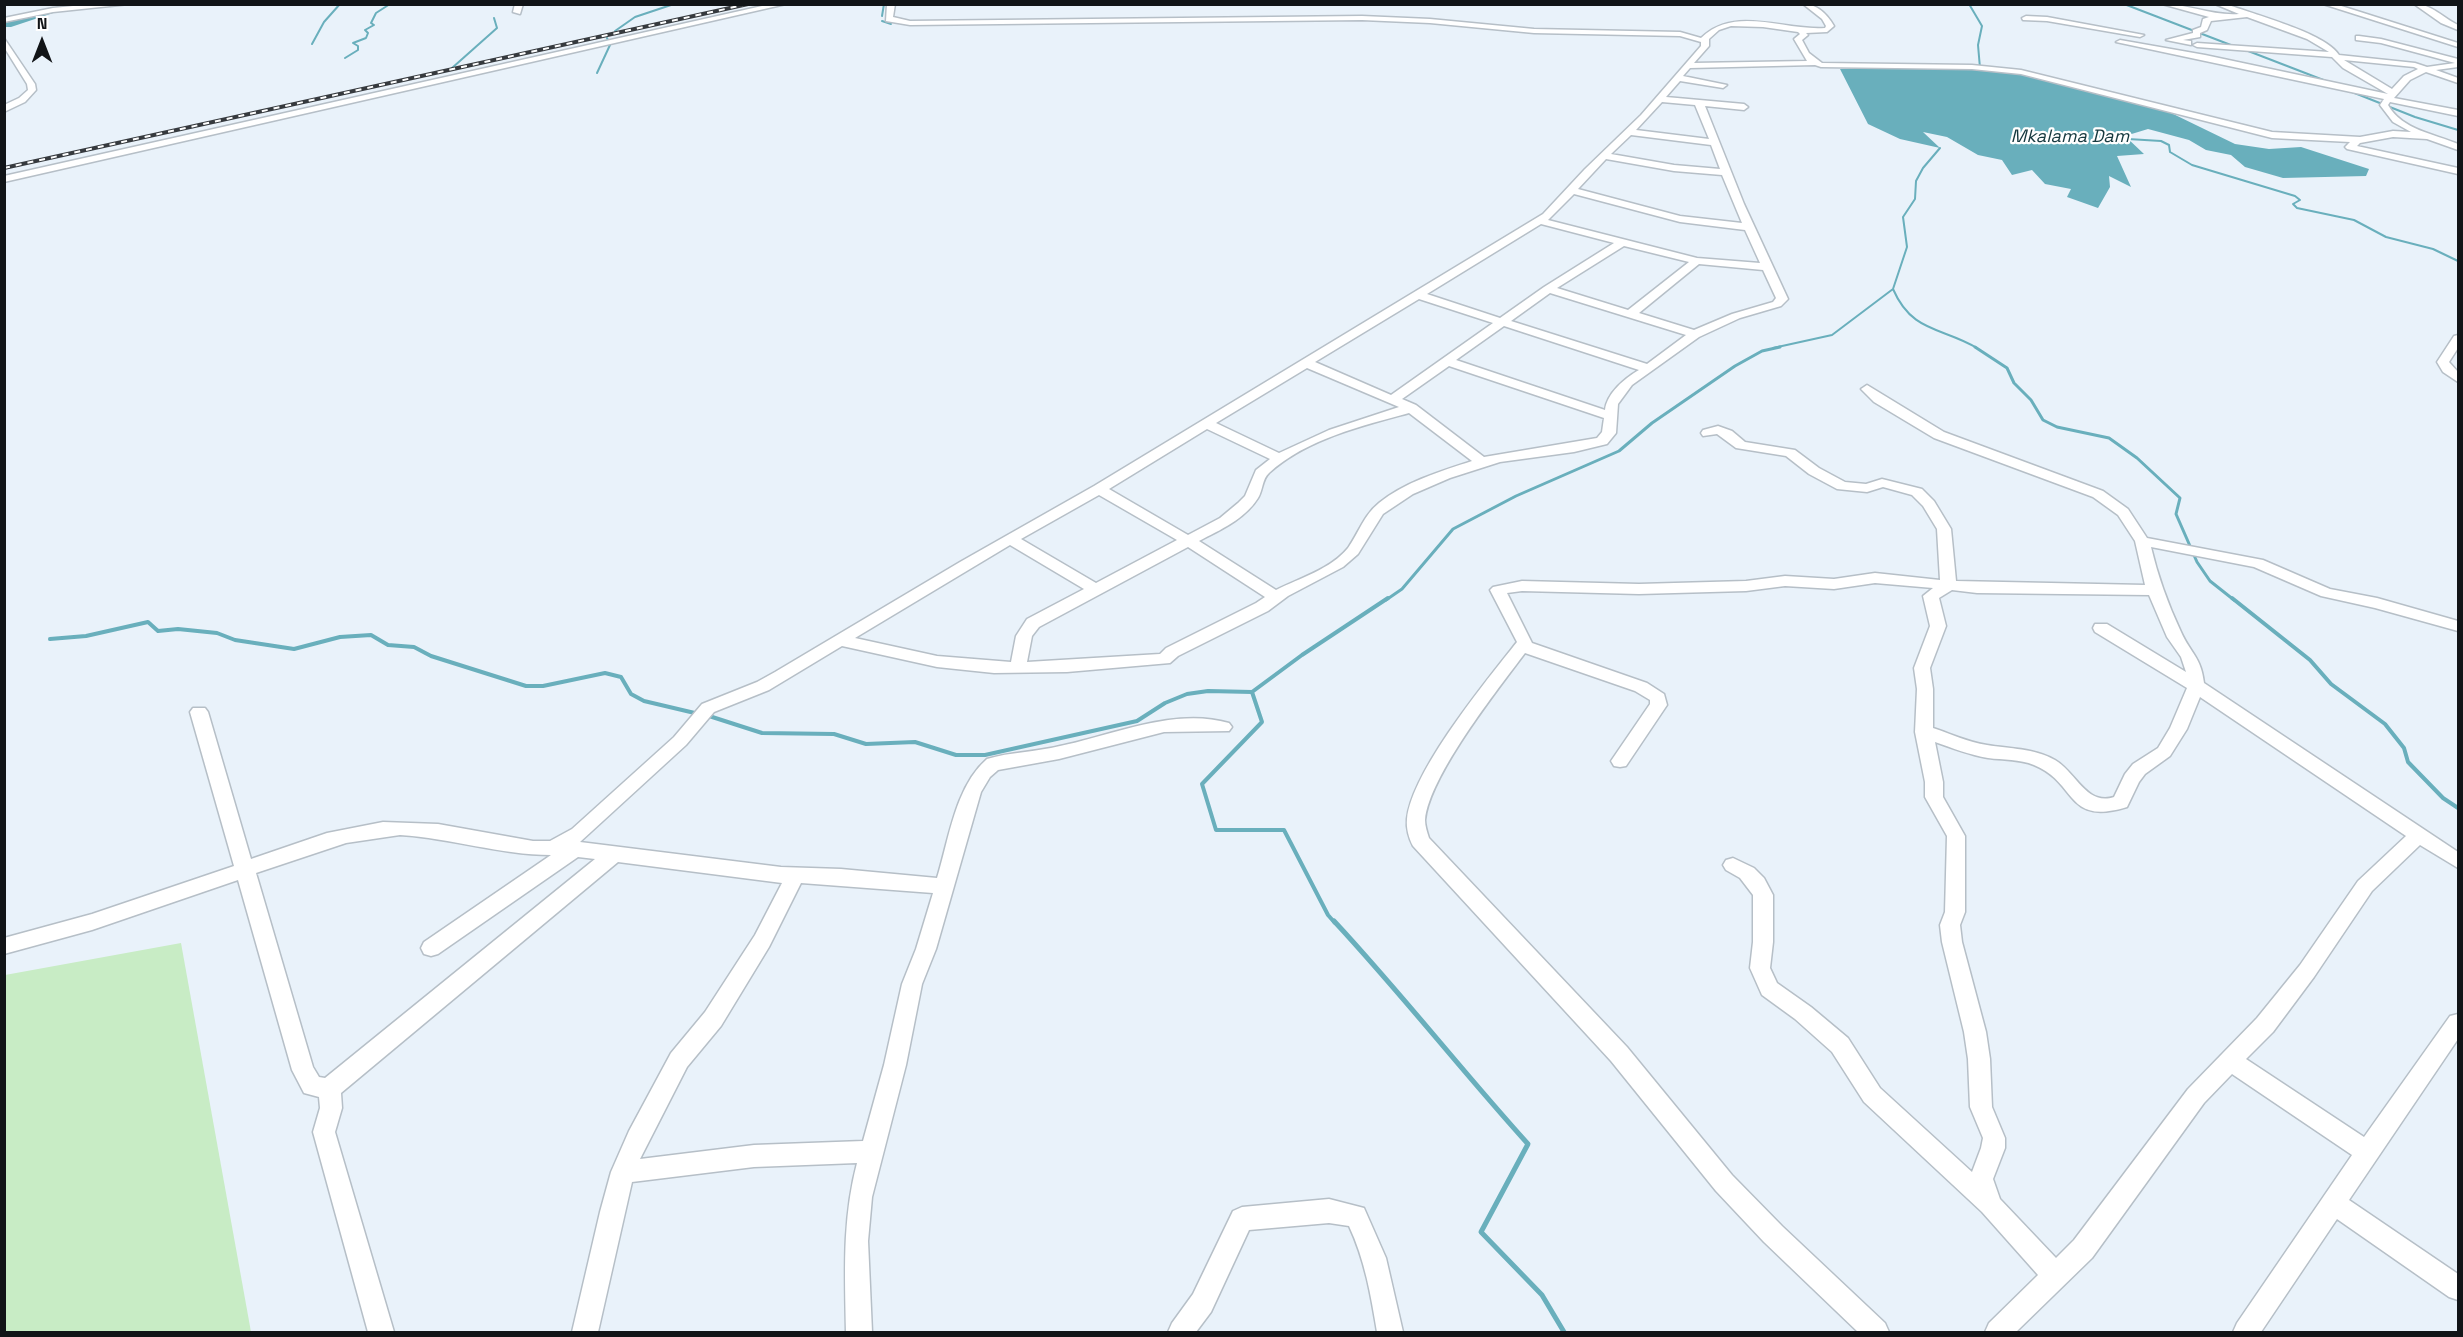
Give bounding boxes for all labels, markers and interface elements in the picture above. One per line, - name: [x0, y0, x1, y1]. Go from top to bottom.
- north arrow: [12, 12, 72, 72]
- text: N: [37, 13, 47, 34]
- water label: Mkalama Dam: [2011, 126, 2129, 148]

